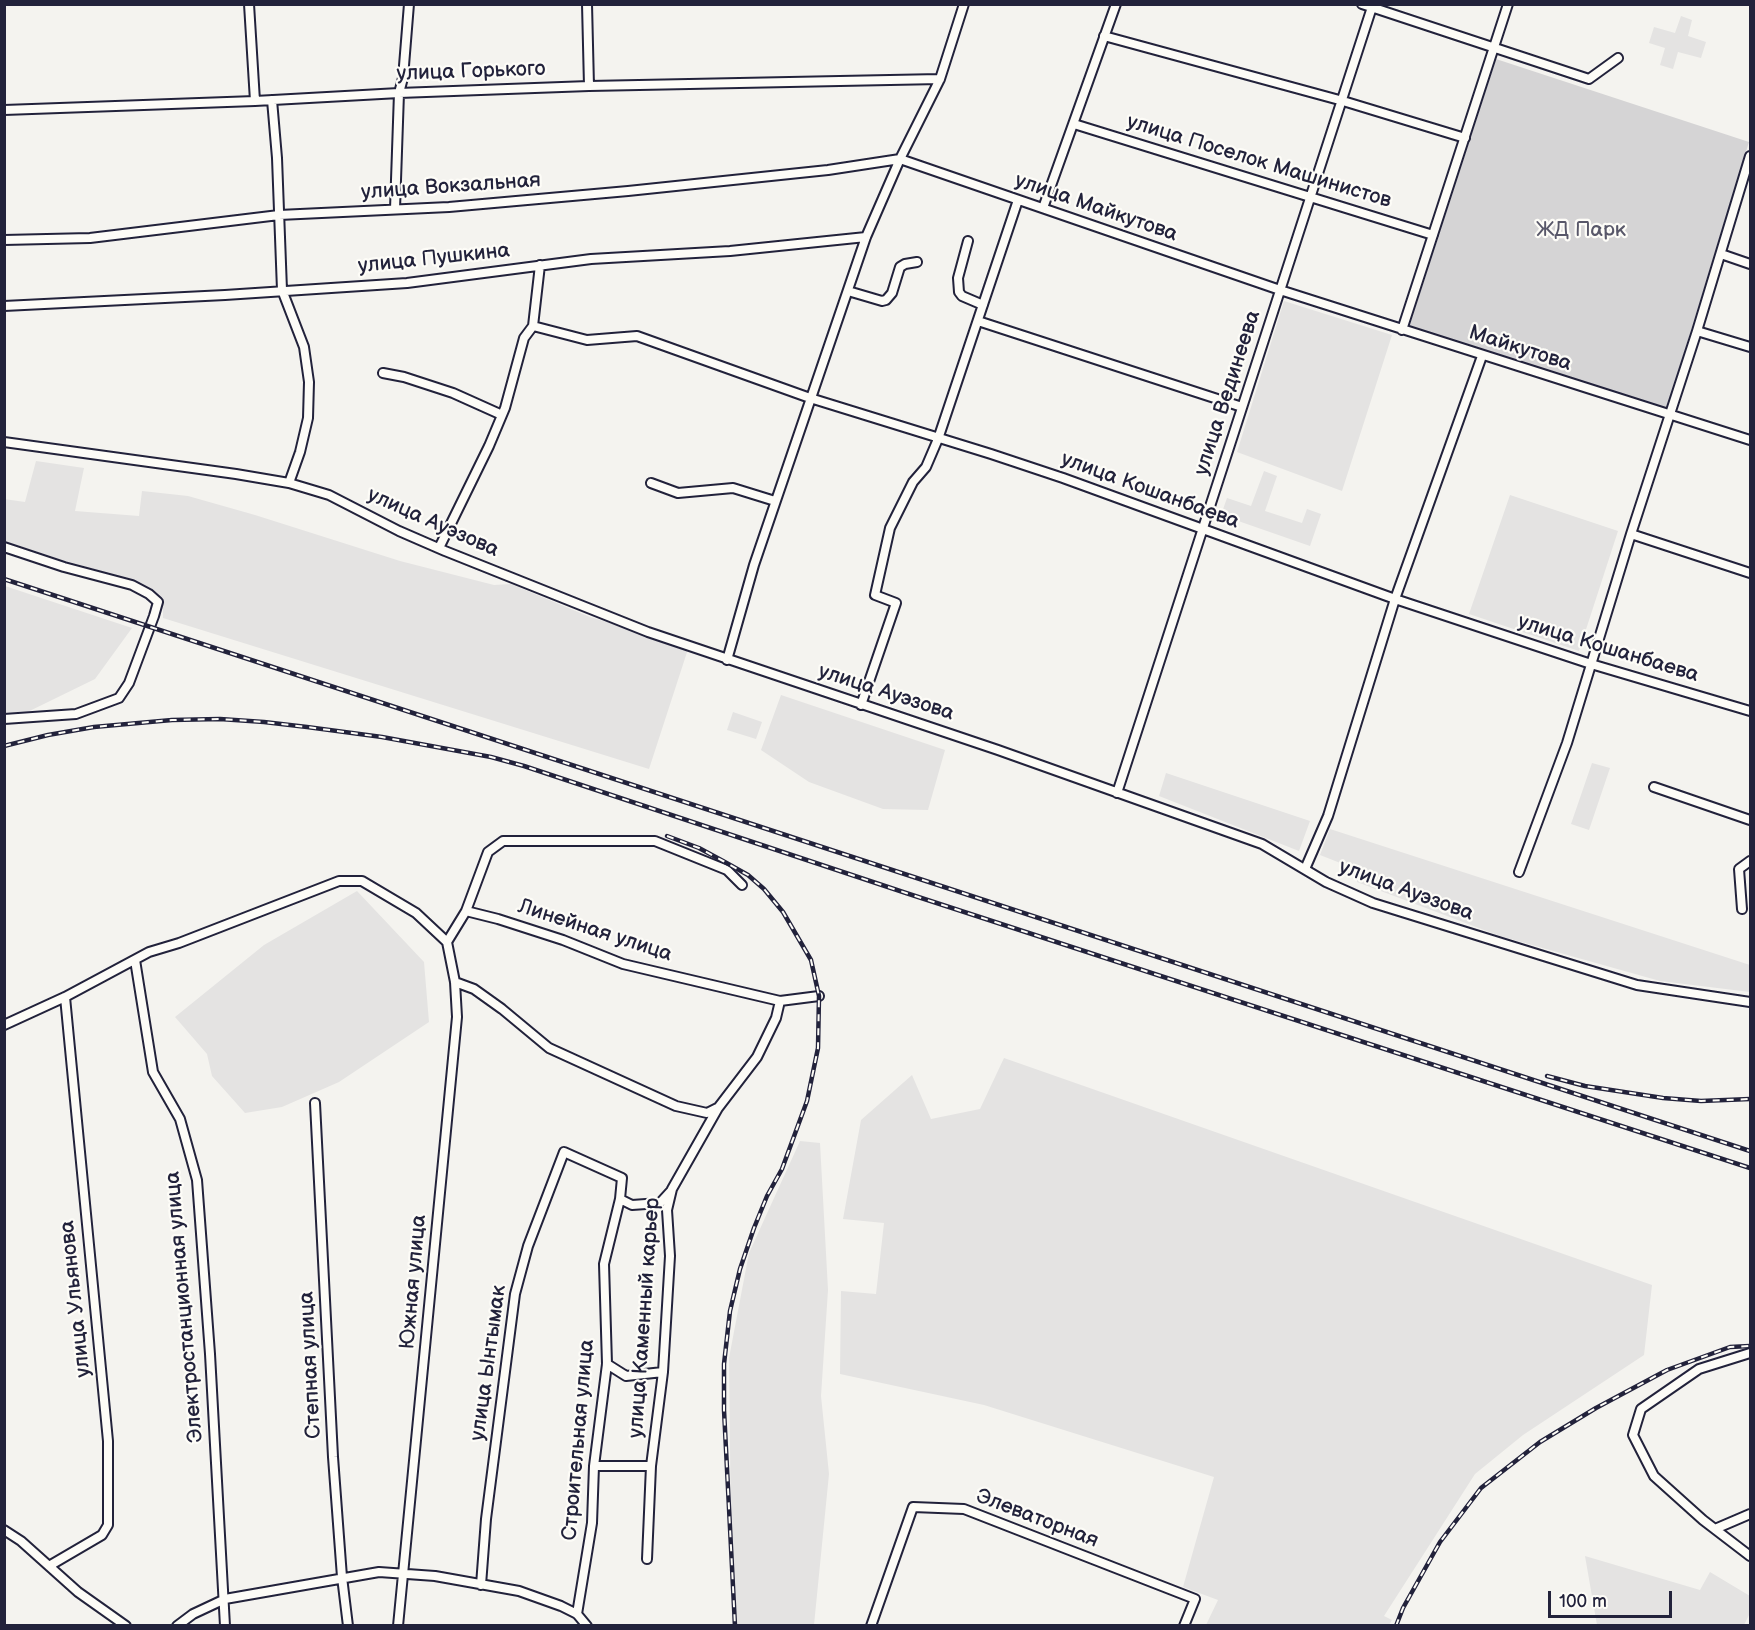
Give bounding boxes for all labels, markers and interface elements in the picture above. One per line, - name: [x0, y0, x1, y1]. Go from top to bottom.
- street label: улица Горького: [396, 57, 546, 87]
- street label: улица Поселок Машинистов: [1124, 110, 1394, 214]
- street label: улица Вокзальная: [360, 168, 542, 206]
- street label: улица Майкутова: [1011, 168, 1181, 248]
- park label: ЖД Парк: [1536, 218, 1626, 244]
- street label: улица Пушкина: [357, 238, 511, 280]
- street label: улица Вединеева: [1189, 307, 1267, 479]
- street label: Майкутова: [1465, 321, 1575, 377]
- street label: улица Кошанбаева: [1057, 447, 1243, 535]
- street label: улица Ауэзова: [363, 483, 503, 563]
- street label: улица Кошанбаева: [1515, 609, 1701, 689]
- street label: улица Ауэзова: [815, 659, 957, 727]
- street label: улица Ауэзова: [1335, 855, 1477, 927]
- street label: Линейная улица: [515, 894, 675, 968]
- street label: Электростанционная улица: [161, 1170, 209, 1444]
- street label: улица Каменный карьер: [624, 1197, 666, 1439]
- street label: Южная улица: [396, 1214, 432, 1350]
- street label: улица Ульянова: [55, 1219, 97, 1379]
- street label: улица Ынтымак: [466, 1284, 512, 1442]
- street label: Степная улица: [295, 1291, 327, 1439]
- street label: Строительная улица: [558, 1338, 600, 1542]
- street label: Элеваторная: [972, 1484, 1102, 1554]
- scale bar: [1551, 1579, 1676, 1617]
- text: 100 m: [1559, 1591, 1607, 1612]

